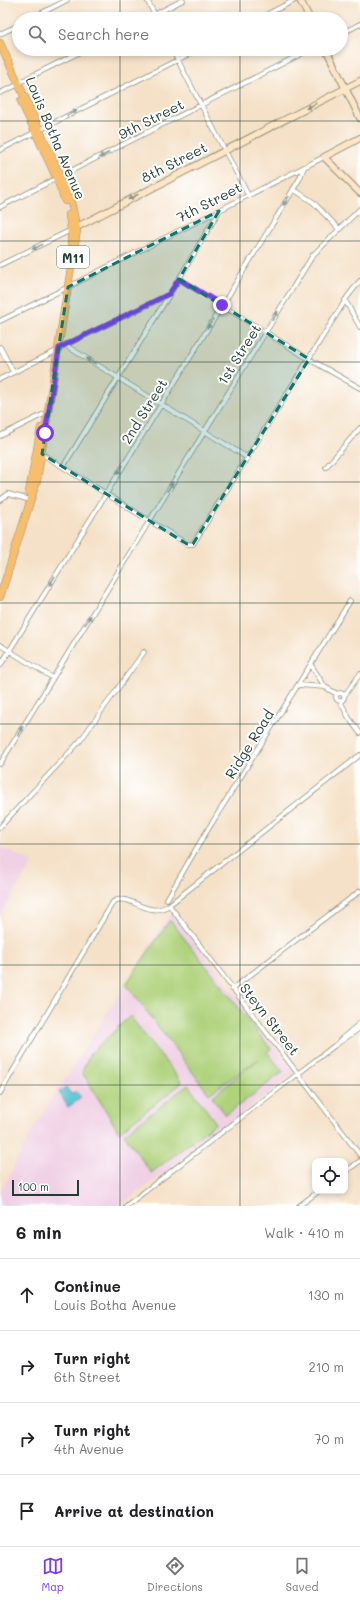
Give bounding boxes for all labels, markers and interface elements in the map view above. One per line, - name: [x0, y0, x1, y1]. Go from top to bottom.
- search box: [12, 12, 348, 56]
- icon: search: [26, 23, 48, 45]
- text: Search here: [58, 24, 149, 44]
- street label: Louis Botha Avenue: [22, 74, 90, 202]
- street label: 9th Street: [115, 94, 187, 144]
- one-way arrow: [305, 103, 317, 109]
- one-way arrow: [66, 110, 78, 116]
- street label: 8th Street: [138, 137, 210, 187]
- one-way arrow: [98, 151, 110, 158]
- street label: 7th Street: [173, 177, 245, 227]
- one-way arrow: [127, 194, 139, 200]
- one-way arrow: [282, 196, 290, 206]
- one-way arrow: [31, 244, 42, 250]
- road number: M11: [57, 246, 89, 268]
- route end: [213, 296, 231, 314]
- one-way arrow: [272, 310, 279, 322]
- one-way arrow: [207, 318, 214, 330]
- street label: 1st Street: [213, 320, 265, 388]
- one-way arrow: [85, 358, 97, 365]
- street label: 2nd Street: [116, 375, 172, 447]
- route start: [36, 424, 54, 442]
- one-way arrow: [117, 464, 124, 476]
- one-way arrow: [167, 481, 174, 493]
- one-way arrow: [48, 576, 56, 586]
- one-way arrow: [85, 614, 92, 626]
- street label: Ridge Road: [220, 706, 278, 782]
- one-way arrow: [17, 725, 24, 737]
- street label: Steyn Street: [236, 979, 304, 1059]
- map controls: [312, 1158, 348, 1194]
- button: locate: [312, 1158, 348, 1194]
- scale bar: [12, 1178, 79, 1197]
- text: 100 m: [18, 1179, 49, 1194]
- text: 6 min: [16, 1221, 61, 1243]
- text: Walk · 410 m: [264, 1224, 344, 1241]
- text: Continue: [54, 1276, 121, 1296]
- icon: ahead: [16, 1284, 38, 1306]
- text: 130 m: [308, 1286, 344, 1303]
- text: Louis Botha Avenue: [54, 1296, 176, 1313]
- text: Turn right: [54, 1348, 131, 1368]
- icon: right: [16, 1356, 38, 1378]
- text: 210 m: [308, 1358, 344, 1375]
- text: 6th Street: [54, 1368, 120, 1385]
- text: Turn right: [54, 1420, 131, 1440]
- icon: right: [16, 1428, 38, 1450]
- text: 70 m: [314, 1430, 344, 1447]
- text: 4th Avenue: [54, 1440, 124, 1457]
- icon: arrive: [16, 1500, 38, 1522]
- text: Arrive at destination: [54, 1501, 214, 1521]
- tab: Map: [42, 1555, 64, 1594]
- tab: Directions: [147, 1555, 203, 1594]
- tab: Saved: [286, 1555, 318, 1594]

